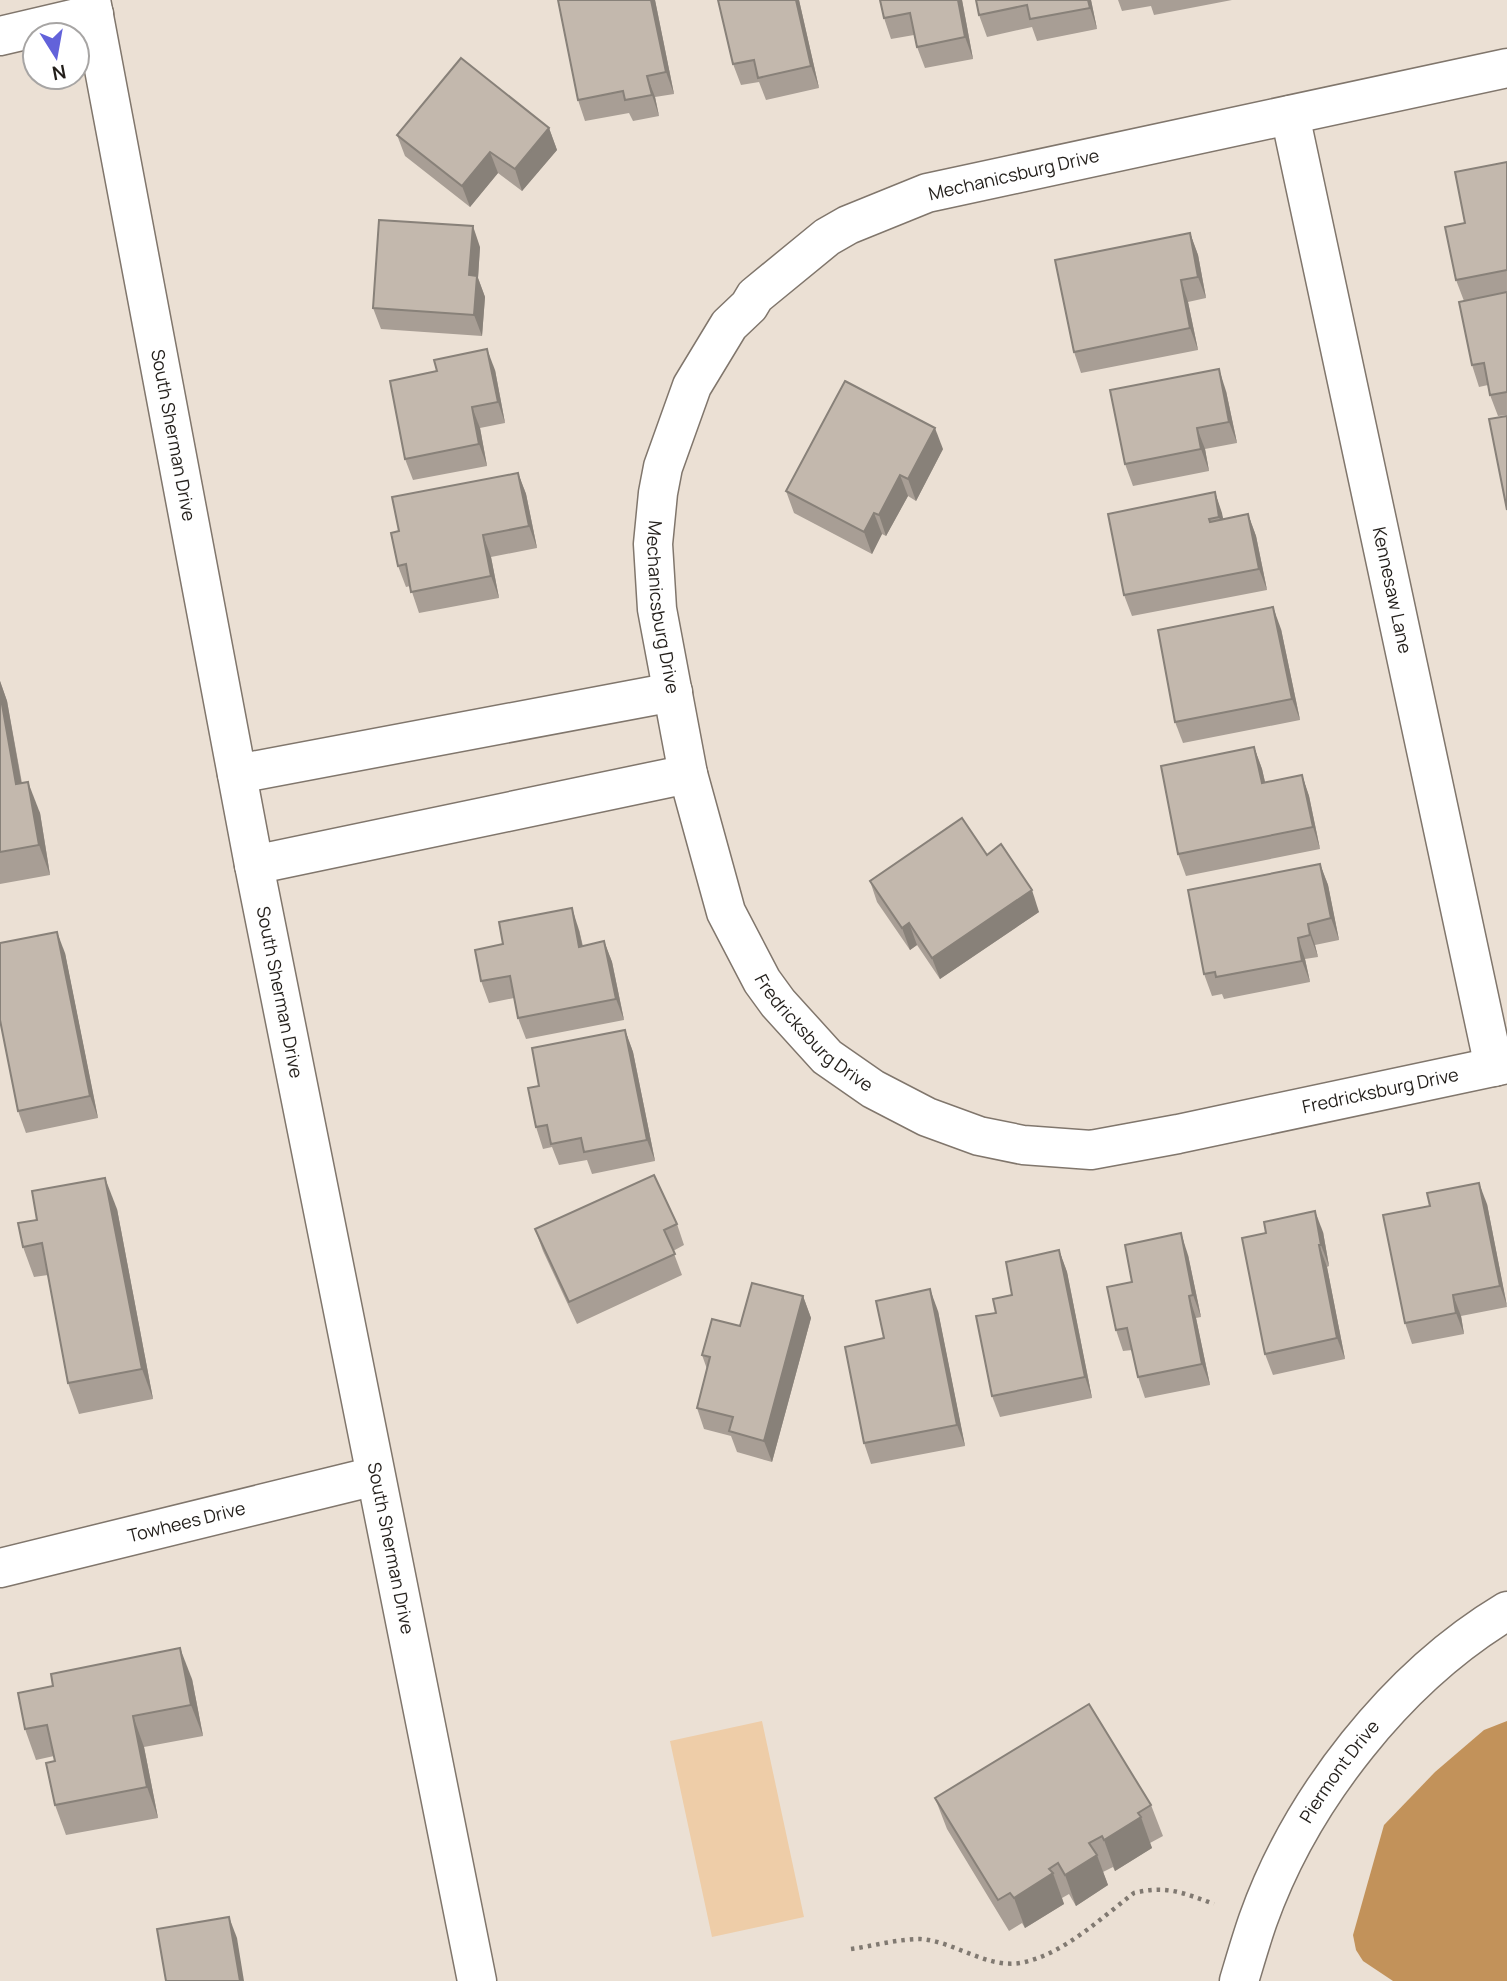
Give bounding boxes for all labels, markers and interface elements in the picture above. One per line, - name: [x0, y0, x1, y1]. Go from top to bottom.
- north arrow: [21, 21, 91, 91]
- text: N: [50, 59, 68, 87]
- street label: Mechanicsburg Drive: [926, 143, 1101, 205]
- street label: South Sherman Drive: [146, 347, 202, 523]
- street label: Mechanicsburg Drive: [642, 520, 686, 696]
- street label: Kennesaw Lane: [1368, 524, 1418, 656]
- street label: South Sherman Drive: [252, 904, 309, 1080]
- street label: Fredricksburg Drive: [750, 970, 878, 1097]
- street label: Fredricksburg Drive: [1300, 1062, 1461, 1118]
- street label: South Sherman Drive: [363, 1460, 420, 1636]
- street label: Towhees Drive: [125, 1495, 248, 1547]
- street label: Piermont Drive: [1293, 1714, 1384, 1827]

